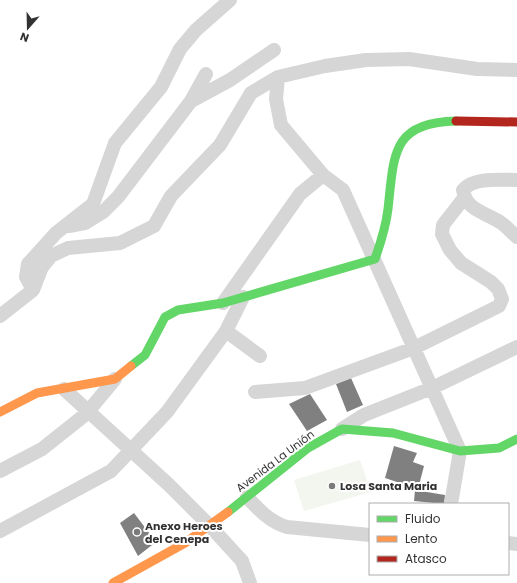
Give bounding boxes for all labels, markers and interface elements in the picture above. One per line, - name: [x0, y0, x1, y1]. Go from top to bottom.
- north arrow: [8, 8, 48, 48]
- text: N: [18, 28, 31, 46]
- street label: Avenida La Unión: [233, 426, 317, 496]
- place label: Losa Santa Maria: [340, 478, 437, 494]
- marker: Losa Santa Maria: [327, 481, 337, 491]
- legend: [369, 503, 509, 575]
- text: Fluido: [405, 510, 441, 527]
- place label: Anexo Heroes del Cenepa: [145, 518, 223, 547]
- marker: Anexo Heroes del Cenepa: [132, 527, 142, 537]
- text: Lento: [405, 530, 438, 547]
- text: Atasco: [405, 550, 447, 567]

